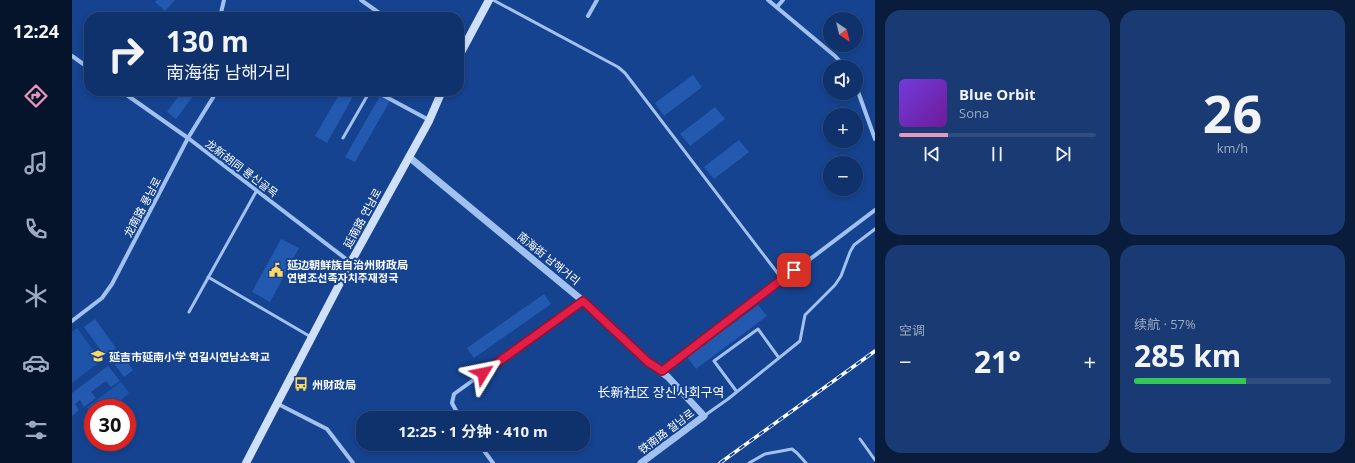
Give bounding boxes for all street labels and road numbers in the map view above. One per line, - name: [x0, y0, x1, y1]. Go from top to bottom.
- street label: 龙新胡同 룡신골목: [203, 136, 281, 200]
- street label: 龙南路 룡남로: [120, 174, 164, 240]
- street label: 延南路 연남로: [339, 185, 385, 251]
- street label: 南海街 남해거리: [515, 228, 583, 288]
- street label: 铁南路 철남로: [635, 405, 697, 457]

